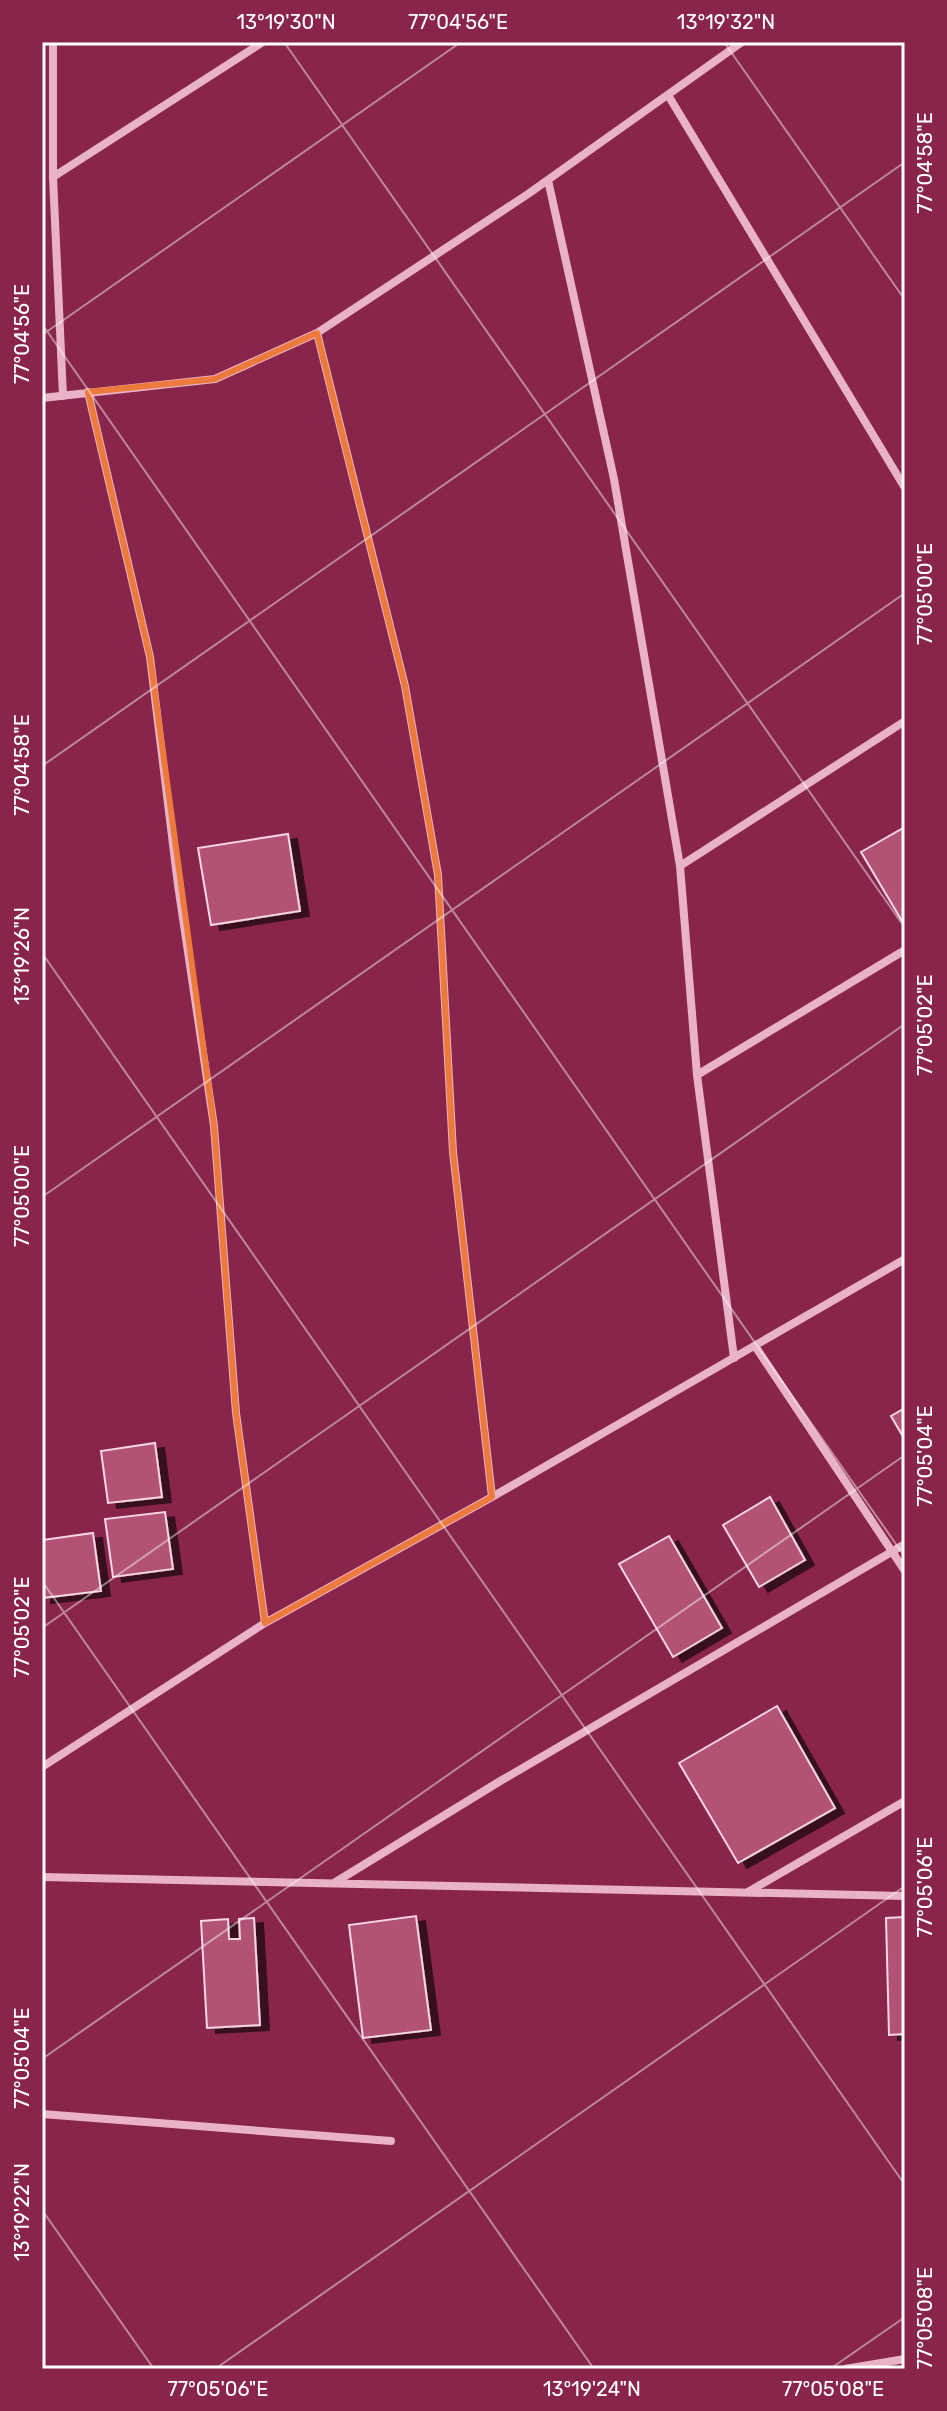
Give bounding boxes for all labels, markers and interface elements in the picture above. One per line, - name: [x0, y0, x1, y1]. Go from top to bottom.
- text: 13°19'30"N: [236, 10, 336, 34]
- text: 77°04'56"E: [408, 10, 508, 34]
- text: 13°19'32"N: [677, 10, 775, 34]
- text: 77°04'58"E: [913, 112, 937, 214]
- text: 77°04'56"E: [10, 284, 34, 384]
- text: 77°05'00"E: [913, 543, 937, 645]
- text: 77°04'58"E: [10, 714, 34, 816]
- text: 13°19'26"N: [10, 907, 34, 1005]
- text: 77°05'02"E: [913, 974, 937, 1076]
- text: 77°05'00"E: [10, 1145, 34, 1247]
- text: 77°05'04"E: [913, 1405, 937, 1507]
- text: 77°05'02"E: [10, 1576, 34, 1678]
- text: 77°05'06"E: [913, 1837, 937, 1937]
- text: 77°05'04"E: [10, 2007, 34, 2109]
- text: 13°19'22"N: [10, 2163, 34, 2261]
- text: 77°05'08"E: [913, 2267, 937, 2369]
- text: 77°05'06"E: [168, 2377, 268, 2401]
- text: 13°19'24"N: [543, 2377, 641, 2401]
- text: 77°05'08"E: [782, 2377, 884, 2401]

